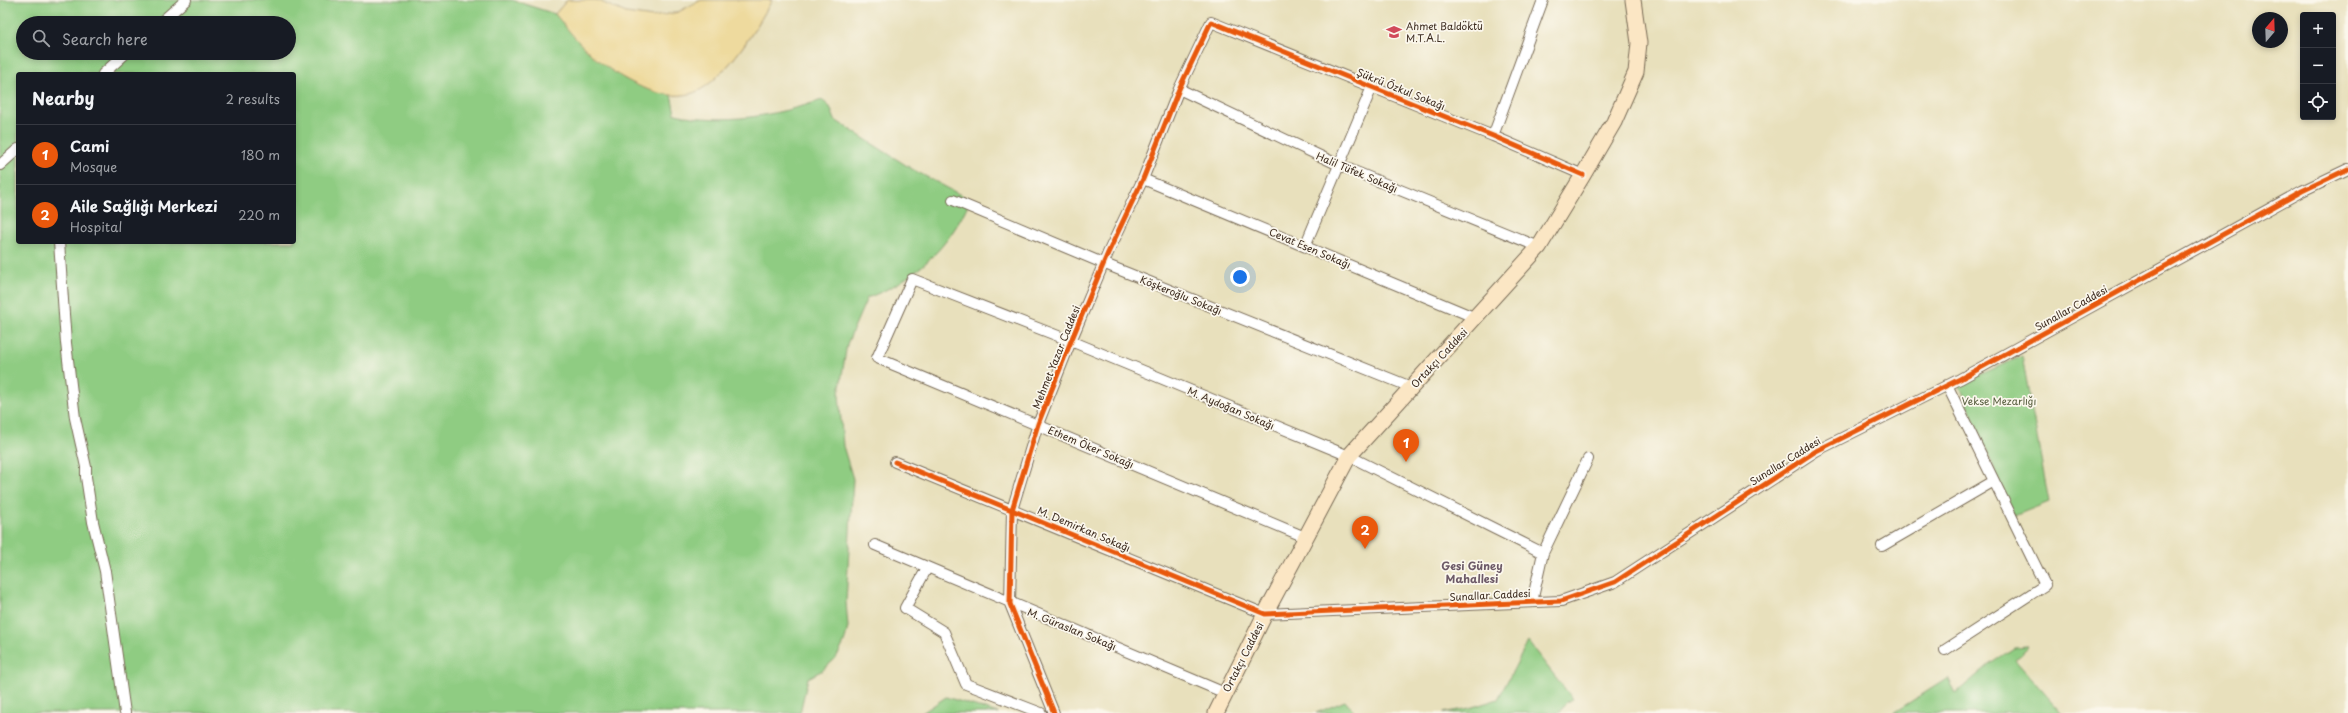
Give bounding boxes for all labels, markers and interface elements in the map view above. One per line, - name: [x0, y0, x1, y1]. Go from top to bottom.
- north arrow: [2252, 12, 2288, 48]
- map controls: [2300, 12, 2336, 120]
- button: +: [2300, 12, 2336, 48]
- search box: [16, 16, 296, 60]
- place label: Ahmet Baldöktü M.T.A.L.: [1406, 18, 1483, 45]
- school or university icon: Ahmet Baldöktü M.T.A.L.: [1385, 23, 1403, 41]
- icon: search: [30, 27, 52, 49]
- text: Search here: [62, 27, 148, 50]
- button: −: [2300, 48, 2336, 84]
- street label: Şükrü Özkul Sokağı: [1355, 64, 1448, 113]
- button: locate: [2300, 84, 2336, 120]
- text: Nearby: [32, 85, 94, 111]
- text: 2 results: [226, 89, 280, 108]
- text: Cami: [70, 134, 109, 157]
- text: 1: [42, 145, 48, 164]
- text: 180 m: [241, 145, 280, 164]
- street label: Halil Tüfek Sokağı: [1314, 148, 1400, 195]
- text: Mosque: [70, 157, 117, 176]
- text: Aile Sağlığı Merkezi: [70, 194, 218, 217]
- text: 2: [40, 205, 50, 224]
- text: 220 m: [238, 205, 280, 224]
- text: Hospital: [70, 217, 122, 236]
- street label: Cevat Esen Sokağı: [1267, 224, 1353, 272]
- your location: [1230, 267, 1250, 287]
- street label: Köşkeroğlu Sokağı: [1138, 271, 1224, 318]
- street label: Sunallar Caddesi: [2032, 281, 2110, 334]
- street label: Mehmet Yazar Caddesi: [1028, 303, 1083, 411]
- street label: Ortakçı Caddesi: [1407, 324, 1471, 391]
- street label: M. Aydoğan Sokağı: [1185, 382, 1277, 434]
- park label: Vekse Mezarlığı: [1962, 393, 2036, 408]
- street label: Ethem Öker Sokağı: [1046, 422, 1137, 471]
- pin: 1: [1393, 429, 1419, 462]
- street label: Sunallar Caddesi: [1746, 433, 1823, 488]
- street label: M. Demirkan Sokağı: [1035, 502, 1133, 555]
- pin: 2: [1352, 516, 1378, 549]
- district label: Gesi Güney Mahallesi: [1441, 557, 1503, 587]
- street label: Sunallar Caddesi: [1449, 585, 1531, 604]
- street label: M. Güraslan Sokağı: [1025, 604, 1119, 653]
- street label: Ortakçı Caddesi: [1218, 619, 1267, 694]

